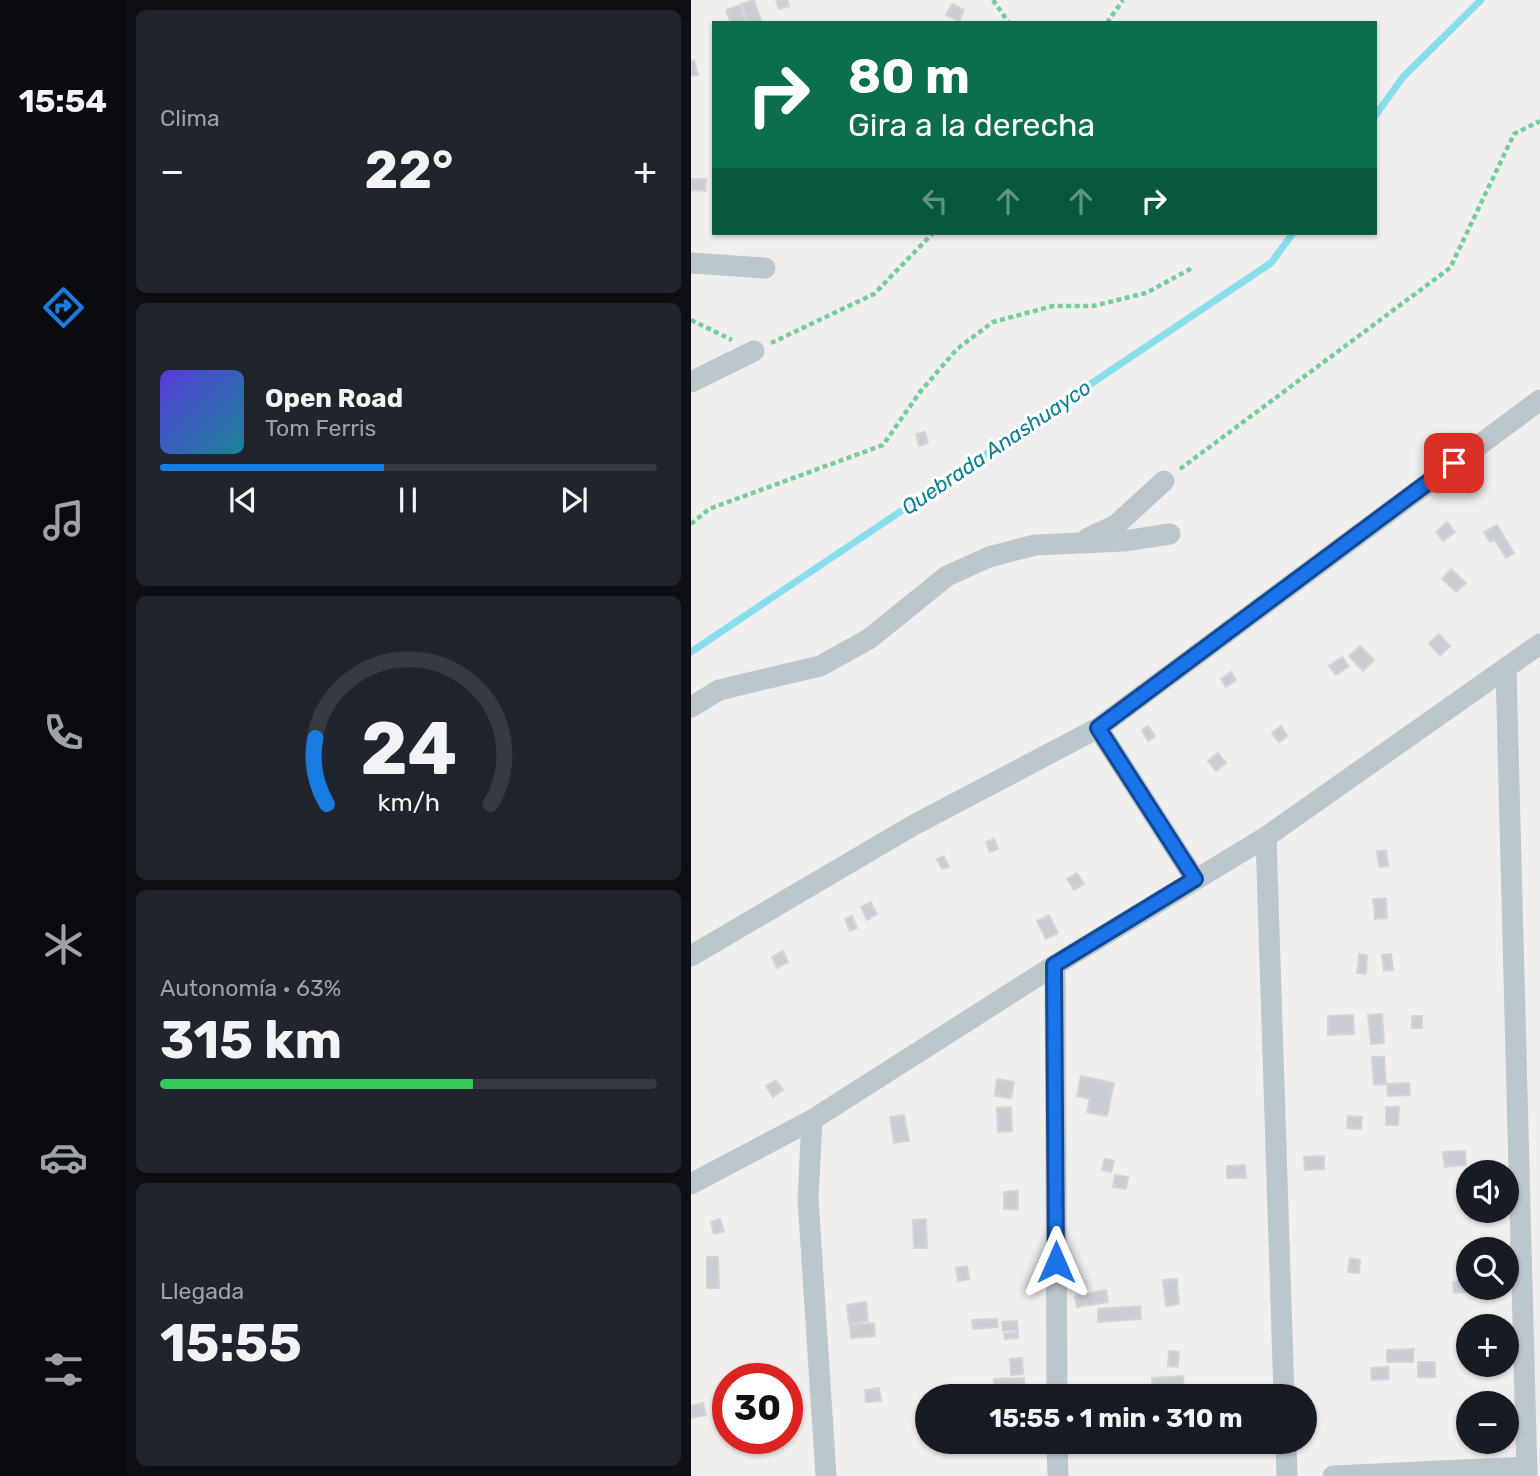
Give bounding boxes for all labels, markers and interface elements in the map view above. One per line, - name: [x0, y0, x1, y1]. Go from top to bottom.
- text: 80 m: [848, 47, 970, 105]
- icon: right: [733, 49, 824, 140]
- text: 15:54: [19, 82, 107, 120]
- text: Clima: [160, 104, 220, 132]
- text: Gira a la derecha: [848, 106, 1095, 144]
- text: 22°: [365, 139, 454, 201]
- text: −: [160, 148, 185, 194]
- text: +: [633, 148, 657, 194]
- icon: left: [916, 182, 954, 220]
- icon: ahead: [989, 182, 1027, 220]
- icon: ahead: [1062, 182, 1100, 220]
- icon: right: [1135, 182, 1173, 220]
- icon: directions: [39, 283, 88, 332]
- water label: Quebrada Anashuayco: [896, 374, 1096, 520]
- text: Open Road: [265, 383, 403, 414]
- text: Tom Ferris: [265, 414, 376, 442]
- pin: [1424, 433, 1484, 493]
- icon: arrive: [1435, 444, 1473, 482]
- icon: previous: [224, 481, 262, 519]
- icon: pause: [389, 481, 427, 519]
- icon: next: [555, 481, 593, 519]
- icon: music: [39, 496, 88, 545]
- text: 24: [360, 706, 457, 792]
- icon: phone: [39, 708, 88, 757]
- text: km/h: [377, 788, 440, 817]
- icon: climate: [39, 920, 88, 969]
- text: Autonomía · 63%: [160, 974, 341, 1002]
- text: 315 km: [160, 1009, 342, 1071]
- icon: car: [39, 1133, 88, 1182]
- map controls: [1456, 1160, 1519, 1454]
- button: sound: [1456, 1160, 1519, 1223]
- position arrow: [1019, 1225, 1093, 1299]
- button: search: [1456, 1237, 1519, 1300]
- text: Llegada: [160, 1277, 244, 1305]
- text: 15:55: [160, 1312, 302, 1374]
- button: +: [1456, 1314, 1519, 1377]
- icon: filters: [39, 1345, 88, 1394]
- speed limit sign: 30: [712, 1363, 803, 1454]
- button: −: [1456, 1391, 1519, 1454]
- text: 15:55 · 1 min · 310 m: [989, 1403, 1243, 1434]

